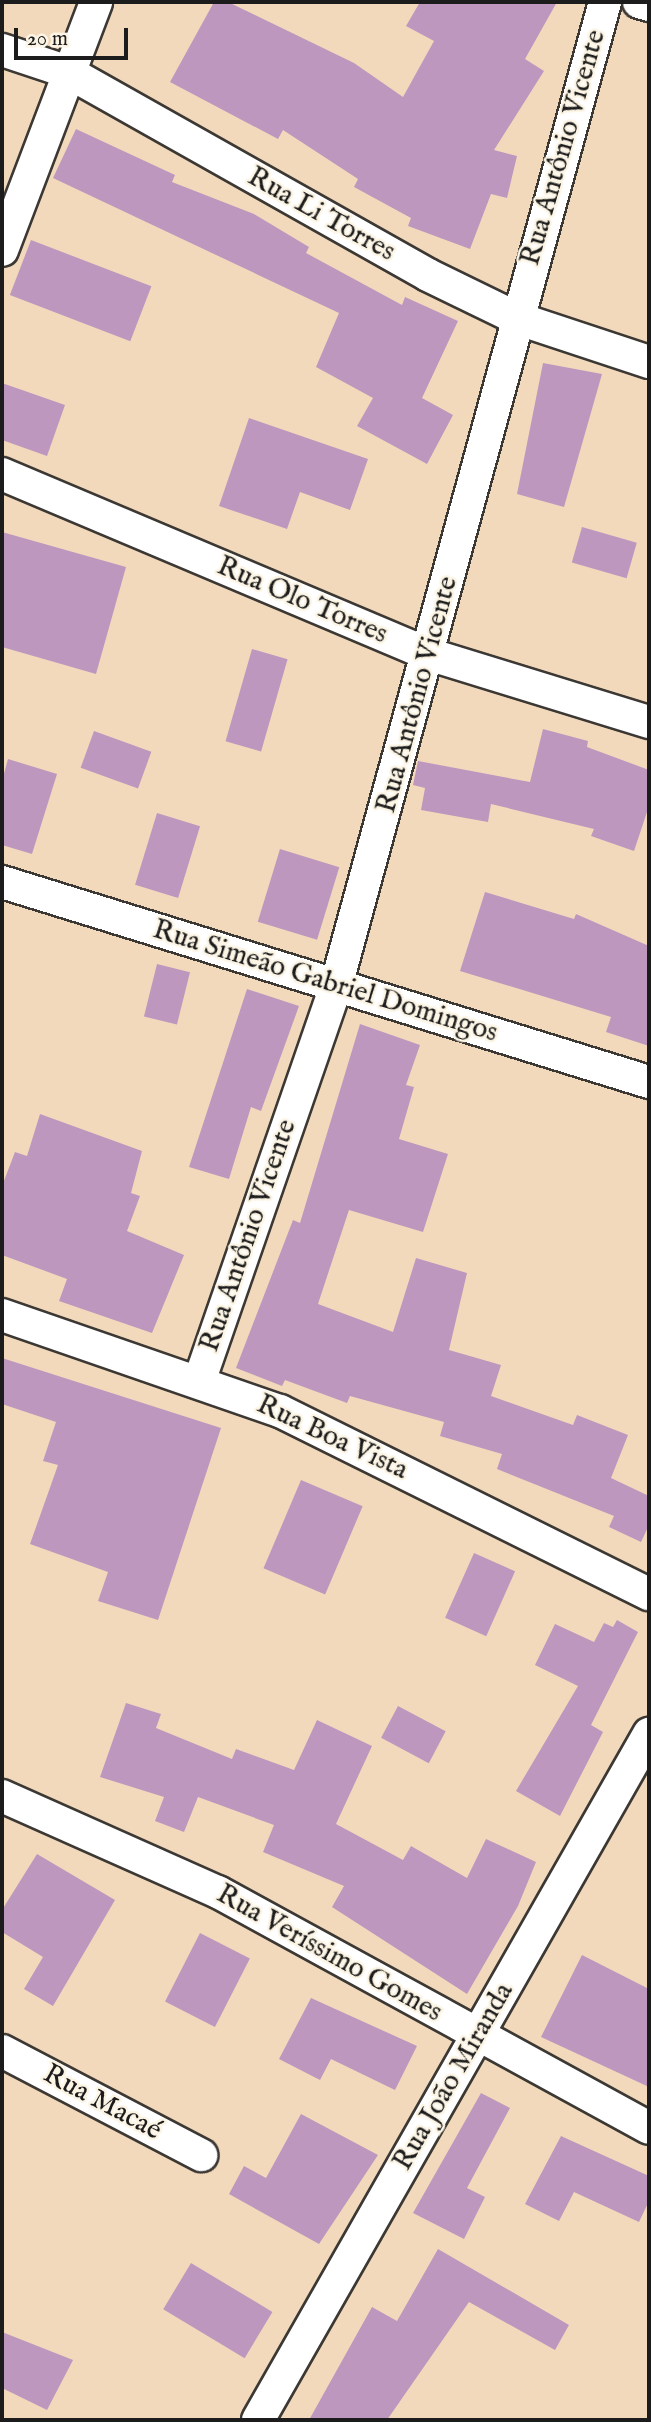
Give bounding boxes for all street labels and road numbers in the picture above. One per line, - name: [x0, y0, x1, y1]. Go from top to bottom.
- street label: Rua Antônio Vicente: [514, 26, 614, 270]
- street label: Rua Li Torres: [241, 161, 401, 269]
- street label: Rua Olo Torres: [212, 550, 392, 652]
- street label: Rua Antônio Vicente: [370, 573, 466, 817]
- street label: Rua Simeão Gabriel Domingos: [149, 914, 501, 1050]
- street label: Rua Antônio Vicente: [193, 1115, 305, 1357]
- street label: Rua Boa Vista: [251, 1388, 413, 1488]
- street label: Rua Veríssimo Gomes: [210, 1878, 448, 2030]
- street label: Rua João Miranda: [387, 1977, 521, 2177]
- street label: Rua Macaé: [37, 2058, 167, 2148]

